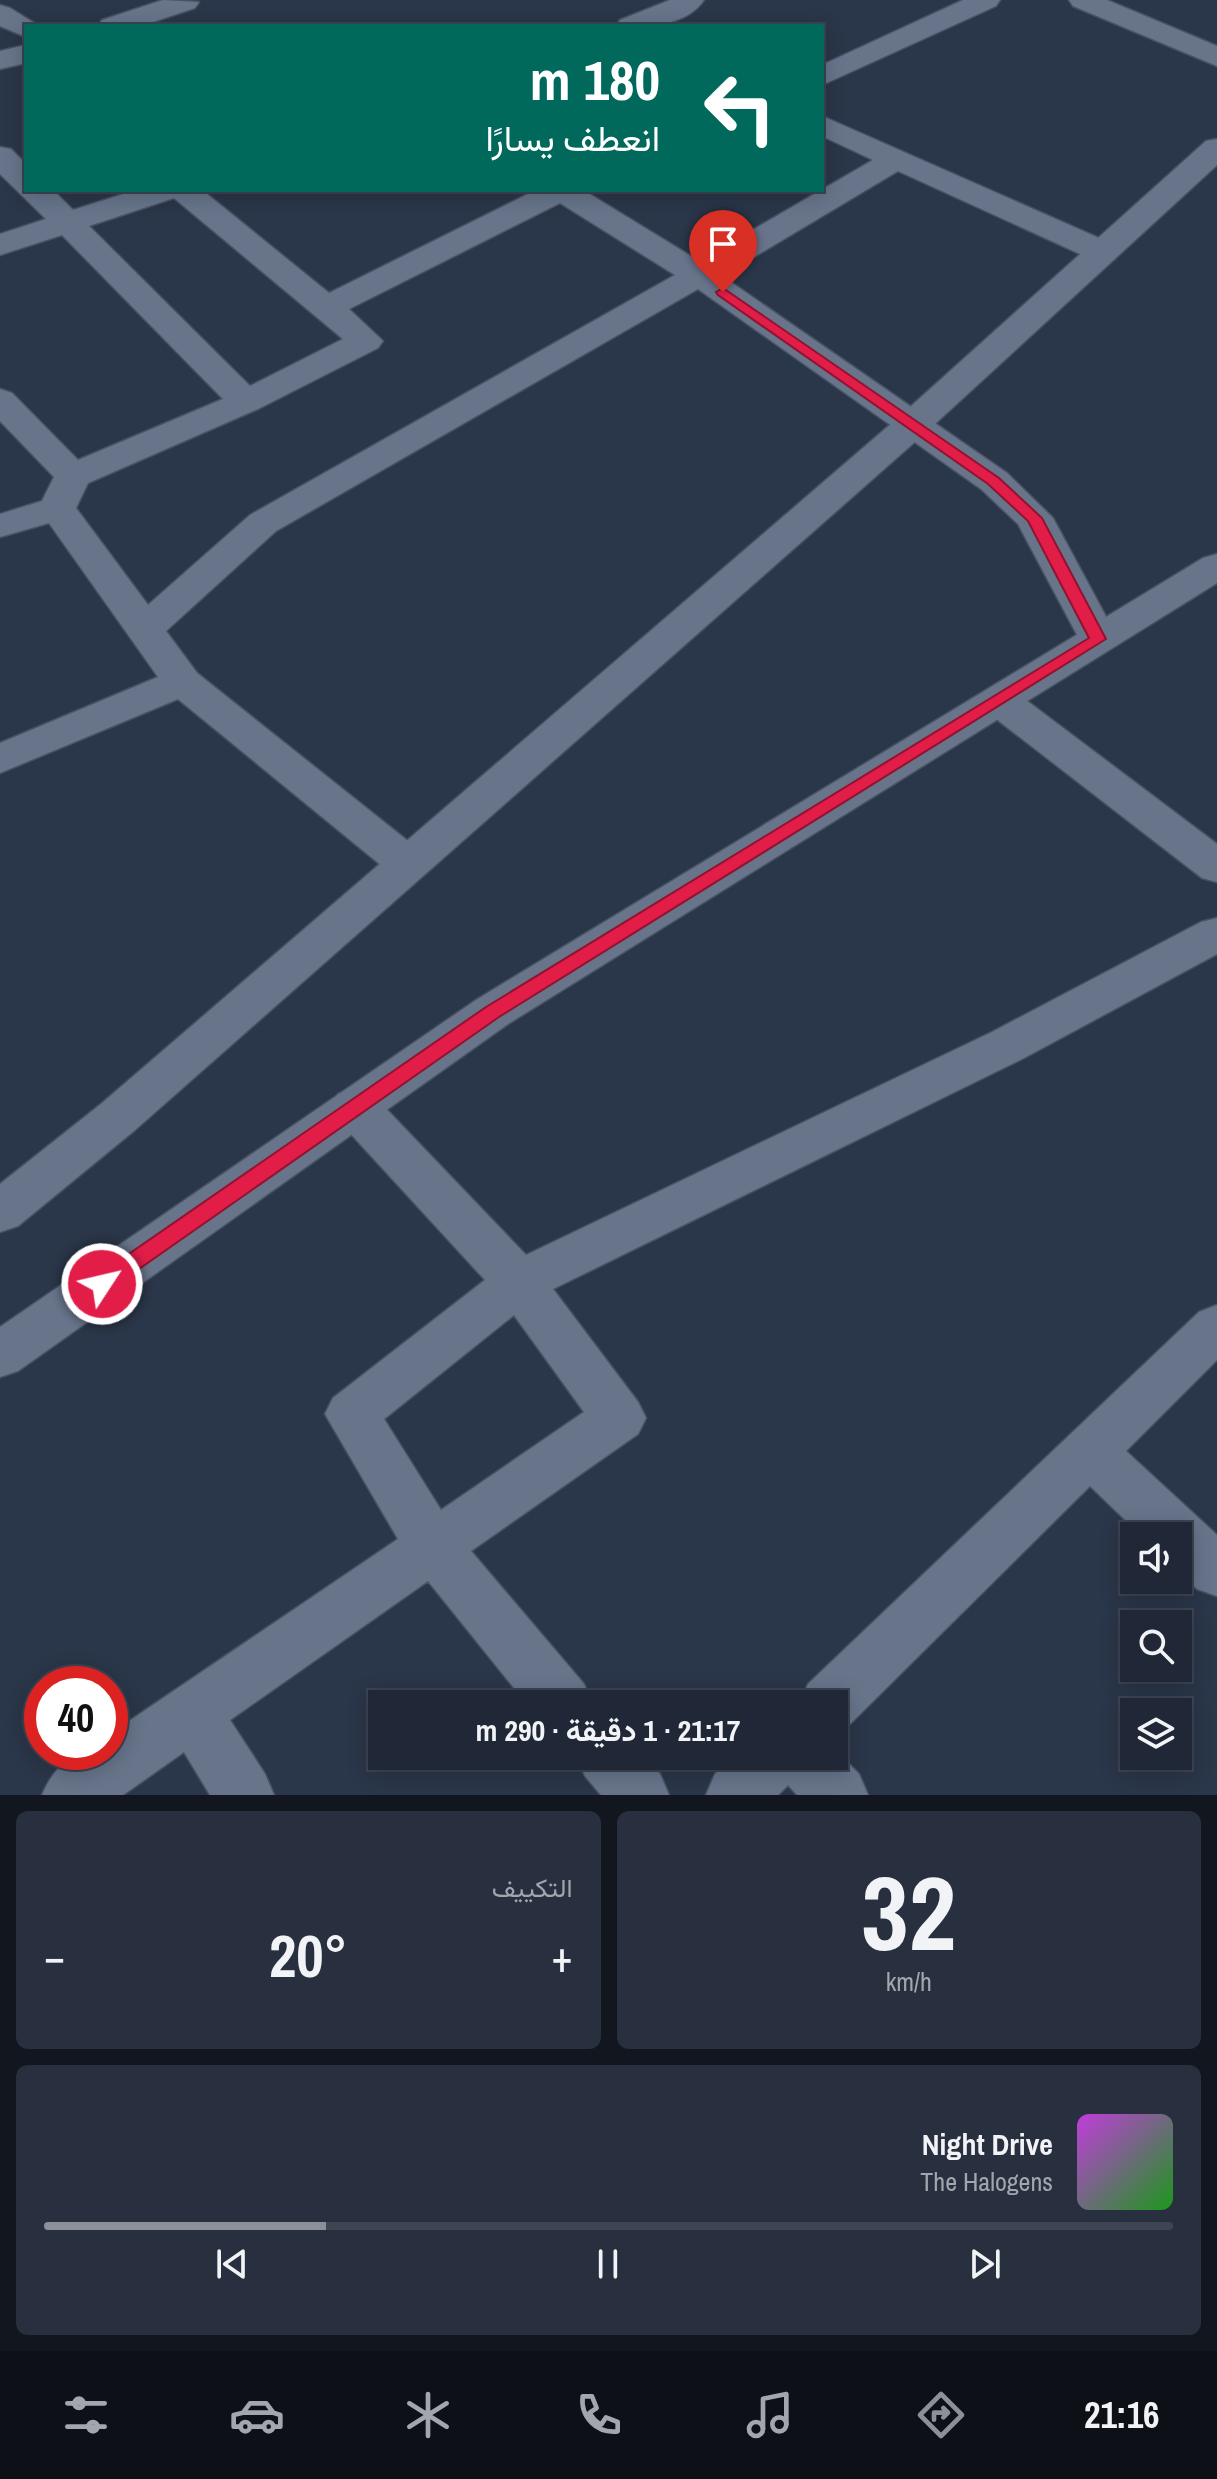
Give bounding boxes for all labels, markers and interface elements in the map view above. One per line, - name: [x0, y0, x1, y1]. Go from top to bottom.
- text: 180 m: [530, 42, 660, 117]
- icon: left: [688, 56, 792, 160]
- text: انعطف يسارًا: [486, 114, 660, 162]
- pin: [689, 210, 757, 292]
- icon: arrive: [701, 222, 745, 266]
- position arrow: [60, 1242, 144, 1326]
- map controls: [1120, 1522, 1192, 1770]
- button: sound: [1120, 1522, 1192, 1594]
- button: search: [1120, 1610, 1192, 1682]
- speed limit sign: 40: [24, 1666, 128, 1770]
- button: layers: [1120, 1698, 1192, 1770]
- text: 21:17 · 1 دقيقة · 290 m: [475, 1710, 741, 1750]
- text: 32: [861, 1842, 956, 1982]
- text: التكييف: [492, 1870, 573, 1905]
- text: 20°: [269, 1915, 348, 1996]
- text: −: [44, 1926, 65, 1986]
- text: +: [551, 1926, 572, 1986]
- text: km/h: [886, 1964, 932, 1999]
- text: Night Drive: [922, 2124, 1053, 2164]
- text: The Halogens: [920, 2164, 1053, 2199]
- icon: previous: [210, 2242, 254, 2286]
- icon: pause: [586, 2242, 630, 2286]
- icon: next: [963, 2242, 1007, 2286]
- icon: filters: [58, 2387, 114, 2443]
- icon: car: [229, 2387, 285, 2443]
- icon: climate: [400, 2387, 456, 2443]
- icon: phone: [571, 2387, 627, 2443]
- icon: music: [742, 2387, 798, 2443]
- icon: directions: [913, 2387, 969, 2443]
- text: 21:16: [1084, 2391, 1159, 2439]

